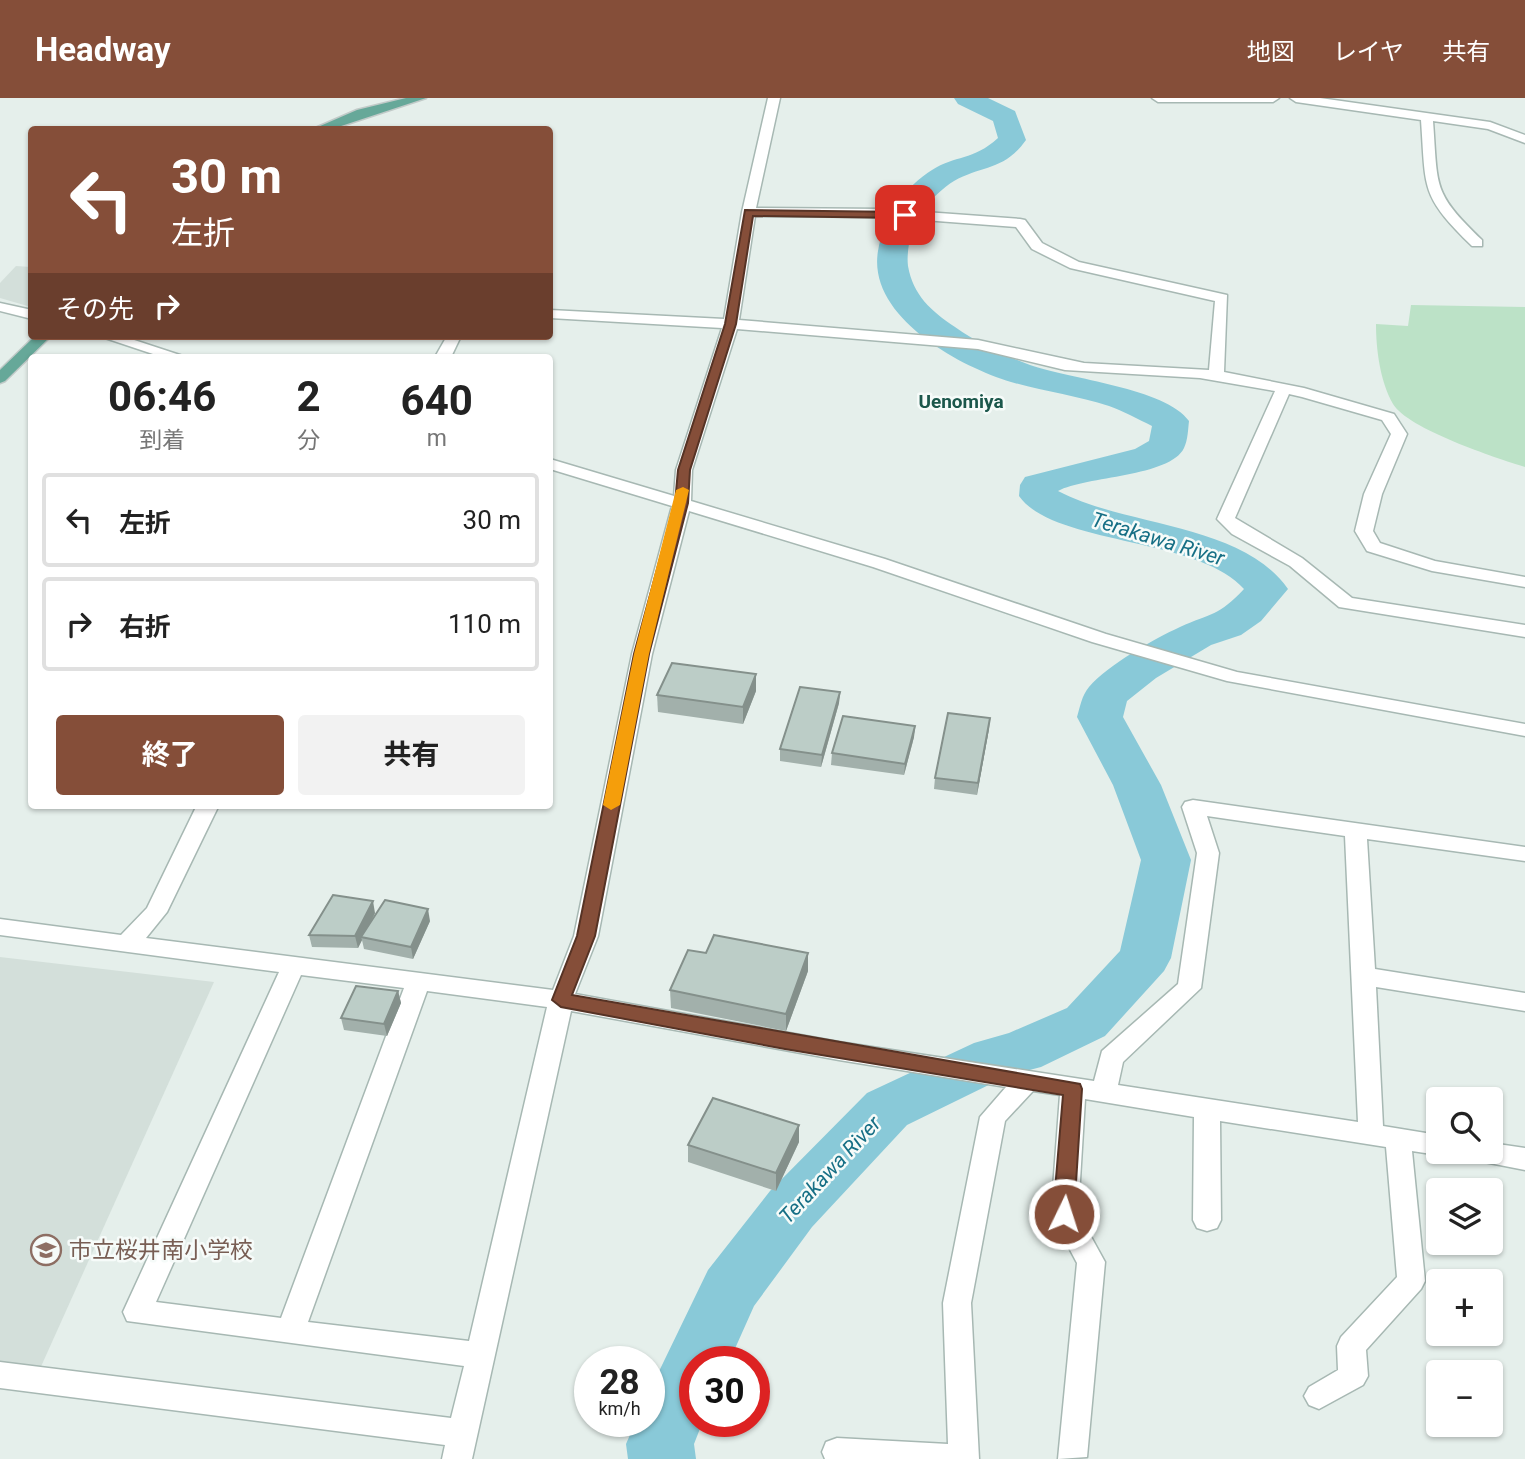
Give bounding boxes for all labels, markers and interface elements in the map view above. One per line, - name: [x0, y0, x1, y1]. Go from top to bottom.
- text: Headway: [35, 30, 171, 69]
- text: 地図: [1247, 38, 1295, 66]
- text: レイヤ: [1333, 38, 1404, 66]
- text: 共有: [1442, 38, 1490, 66]
- text: 30 m: [171, 148, 282, 205]
- icon: left: [56, 154, 147, 245]
- pin: [875, 185, 935, 245]
- icon: arrive: [886, 196, 924, 234]
- text: 左折: [171, 214, 235, 252]
- icon: right: [148, 287, 186, 325]
- text: その先: [56, 294, 134, 324]
- text: 06:46: [108, 372, 216, 421]
- text: 2: [296, 372, 321, 421]
- text: 640: [401, 376, 473, 425]
- district label: Uenomiya: [918, 390, 1004, 413]
- text: m: [427, 425, 447, 452]
- text: 到着: [139, 427, 185, 454]
- text: 分: [297, 427, 320, 454]
- icon: left: [60, 501, 98, 539]
- text: 30 m: [463, 505, 521, 535]
- water label: Terakawa River: [1089, 507, 1228, 571]
- text: 左折: [119, 508, 171, 538]
- icon: right: [60, 605, 98, 643]
- text: 110 m: [448, 609, 521, 639]
- text: 右折: [119, 612, 171, 642]
- button: 終了: [56, 715, 284, 795]
- button: 共有: [298, 715, 525, 795]
- map controls: [1426, 1087, 1503, 1437]
- button: search: [1426, 1087, 1503, 1164]
- water label: Terakawa River: [774, 1111, 886, 1228]
- position arrow: [1027, 1177, 1101, 1251]
- button: layers: [1426, 1178, 1503, 1255]
- school or university icon: 市立桜井南小学校: [29, 1233, 63, 1267]
- place label: 市立桜井南小学校: [69, 1237, 253, 1264]
- button: +: [1426, 1269, 1503, 1346]
- speed limit sign: 30: [679, 1346, 770, 1437]
- button: −: [1426, 1360, 1503, 1437]
- text: 28: [599, 1362, 640, 1403]
- text: km/h: [598, 1398, 641, 1419]

